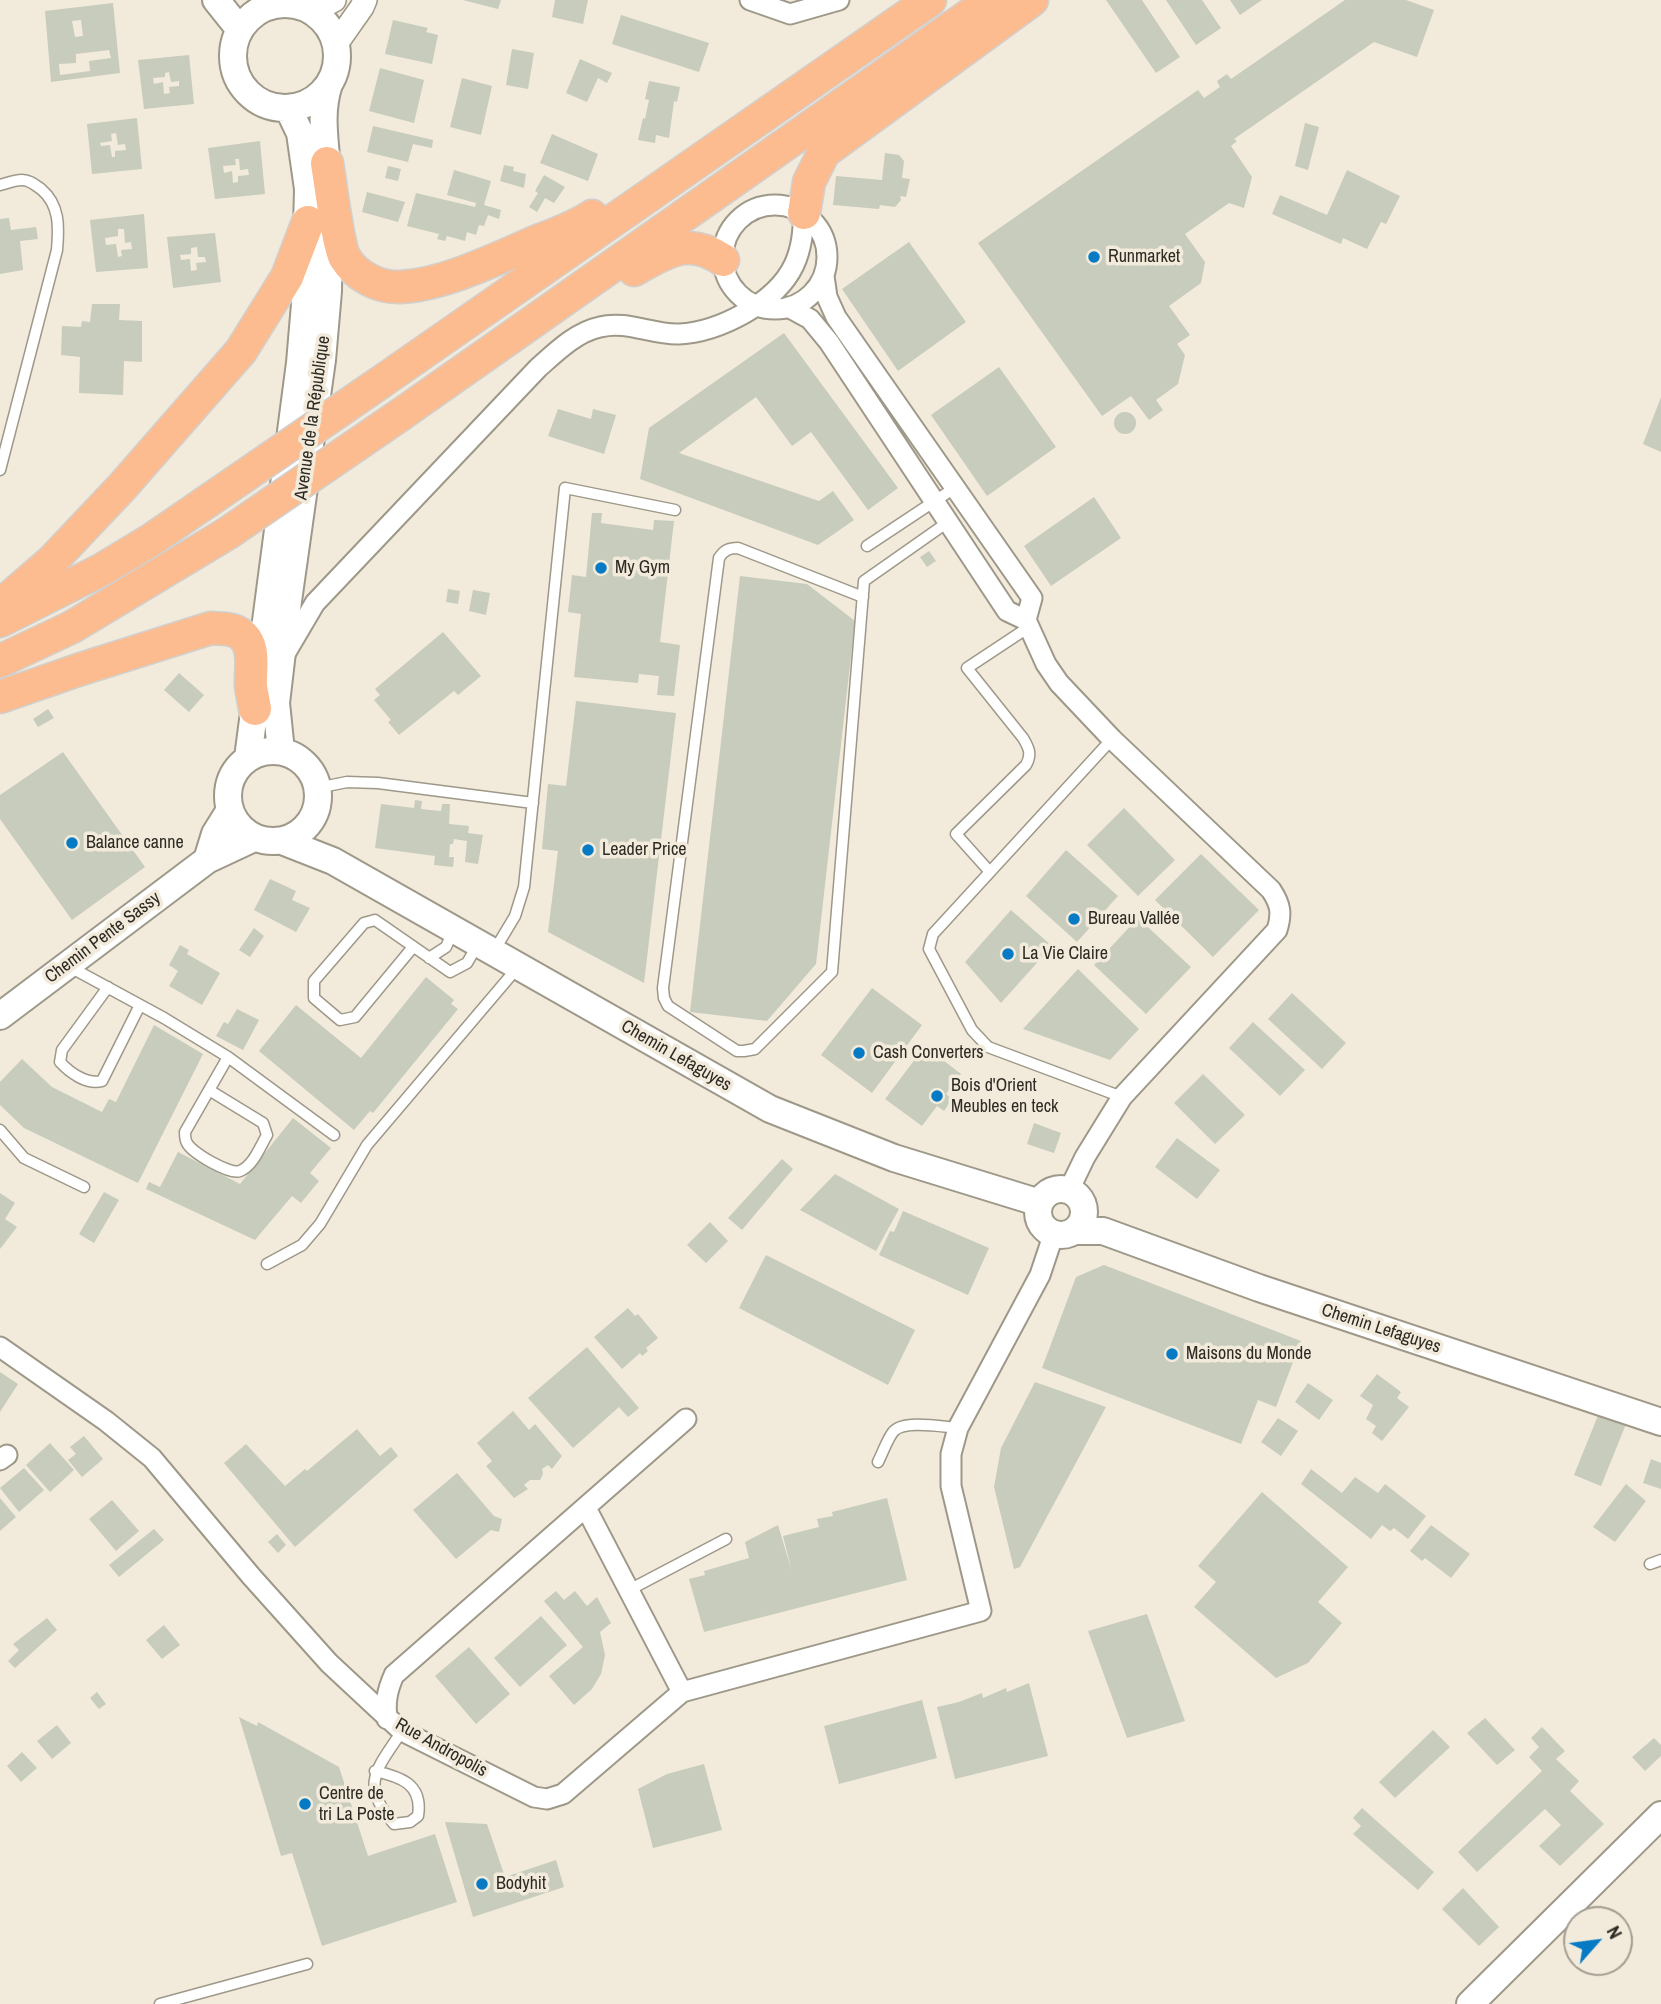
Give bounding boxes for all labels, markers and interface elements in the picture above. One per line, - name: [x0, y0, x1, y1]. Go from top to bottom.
- place label: Runmarket: [1108, 246, 1180, 268]
- marker: Runmarket: [1086, 249, 1102, 265]
- street label: Avenue de la République: [291, 335, 335, 501]
- place label: My Gym: [615, 557, 670, 579]
- marker: My Gym: [593, 560, 609, 576]
- place label: Balance canne: [86, 832, 184, 854]
- marker: Balance canne: [64, 835, 80, 851]
- place label: Leader Price: [602, 839, 687, 861]
- marker: Leader Price: [580, 842, 596, 858]
- street label: Chemin Pente Sassy: [41, 888, 165, 988]
- place label: Bureau Vallée: [1088, 908, 1180, 930]
- marker: Bureau Vallée: [1066, 911, 1082, 927]
- place label: La Vie Claire: [1022, 943, 1108, 965]
- marker: La Vie Claire: [1000, 946, 1016, 962]
- street label: Chemin Lefaguyes: [617, 1016, 735, 1096]
- place label: Cash Converters: [873, 1042, 984, 1064]
- marker: Cash Converters: [851, 1045, 867, 1061]
- place label: Bois d'Orient Meubles en teck: [951, 1075, 1058, 1118]
- marker: Bois d'Orient Meubles en teck: [929, 1088, 945, 1104]
- street label: Chemin Lefaguyes: [1319, 1300, 1443, 1358]
- place label: Maisons du Monde: [1186, 1343, 1312, 1365]
- marker: Maisons du Monde: [1164, 1346, 1180, 1362]
- street label: Rue Andropolis: [391, 1714, 491, 1782]
- place label: Centre de tri La Poste: [319, 1783, 394, 1826]
- marker: Centre de tri La Poste: [297, 1796, 313, 1812]
- place label: Bodyhit: [496, 1873, 546, 1895]
- marker: Bodyhit: [474, 1876, 490, 1892]
- north arrow: [1563, 1906, 1633, 1976]
- text: N: [1601, 1921, 1629, 1943]

